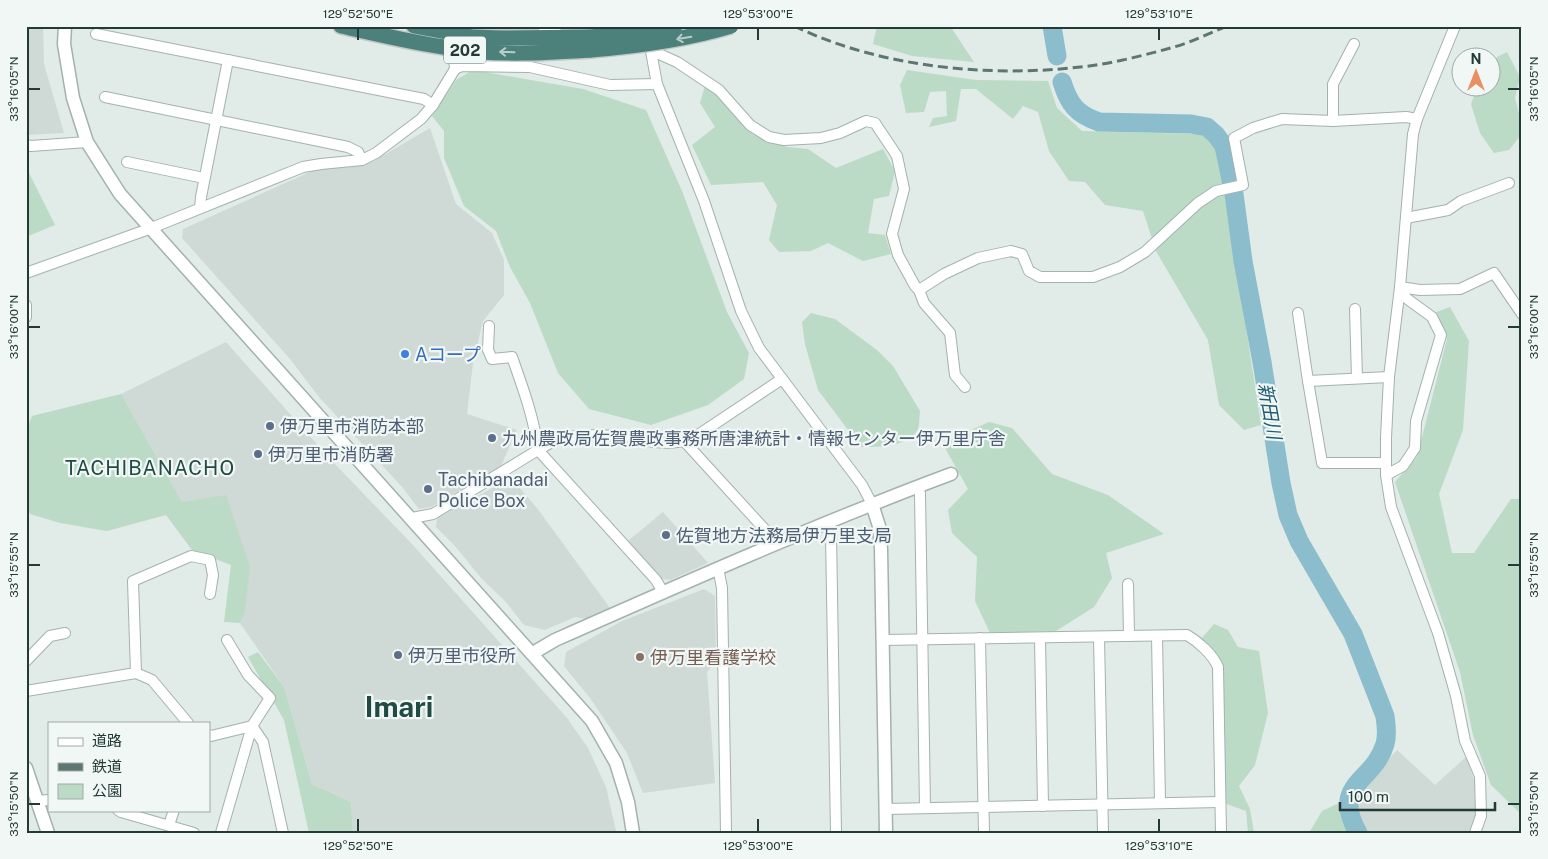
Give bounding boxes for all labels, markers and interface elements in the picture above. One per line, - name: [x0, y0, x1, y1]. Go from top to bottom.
- text: 129°52'50"E: [323, 7, 393, 21]
- text: 129°53'00"E: [723, 7, 793, 21]
- text: 129°53'10"E: [1125, 7, 1193, 21]
- one-way arrow: [676, 33, 692, 43]
- road number: 202: [444, 36, 486, 64]
- one-way arrow: [499, 48, 515, 57]
- north arrow: [1450, 48, 1500, 98]
- text: N: [1471, 51, 1481, 67]
- text: 33°16'05"N: [7, 56, 21, 122]
- text: 33°16'05"N: [1527, 56, 1541, 122]
- text: 33°16'00"N: [7, 295, 21, 359]
- text: 33°16'00"N: [1527, 295, 1541, 359]
- place label: Aコープ: [415, 344, 481, 365]
- marker: Aコープ: [399, 348, 411, 360]
- water label: 新田川: [1254, 381, 1286, 443]
- place label: 伊万里市消防本部: [280, 416, 424, 437]
- marker: 伊万里市消防本部: [264, 420, 276, 432]
- place label: 九州農政局佐賀農政事務所唐津統計・情報センター伊万里庁舎: [502, 428, 1006, 449]
- marker: 九州農政局佐賀農政事務所唐津統計・情報センター伊万里庁舎: [486, 432, 498, 444]
- place label: 伊万里市消防署: [268, 444, 394, 465]
- marker: 伊万里市消防署: [252, 448, 264, 460]
- district label: TACHIBANACHO: [65, 456, 235, 480]
- place label: Tachibanadai Police Box: [438, 469, 548, 511]
- marker: Tachibanadai Police Box: [422, 483, 434, 495]
- place label: 佐賀地方法務局伊万里支局: [676, 525, 892, 546]
- marker: 佐賀地方法務局伊万里支局: [660, 529, 672, 541]
- text: 33°15'55"N: [7, 532, 21, 598]
- text: 33°15'55"N: [1527, 532, 1541, 598]
- place label: 伊万里市役所: [408, 645, 516, 666]
- place label: 伊万里看護学校: [650, 647, 776, 668]
- marker: 伊万里市役所: [392, 649, 404, 661]
- marker: 伊万里看護学校: [634, 651, 646, 663]
- district label: Imari: [365, 690, 433, 723]
- legend: [48, 722, 210, 812]
- text: 道路: [92, 732, 122, 749]
- text: 鉄道: [92, 758, 122, 775]
- text: 33°15'50"N: [7, 771, 21, 837]
- text: 33°15'50"N: [1527, 771, 1541, 837]
- scale bar: [1340, 779, 1496, 811]
- text: 公園: [92, 782, 122, 799]
- text: 100 m: [1348, 788, 1389, 805]
- text: 129°52'50"E: [323, 839, 393, 853]
- text: 129°53'00"E: [723, 839, 793, 853]
- text: 129°53'10"E: [1125, 839, 1193, 853]

